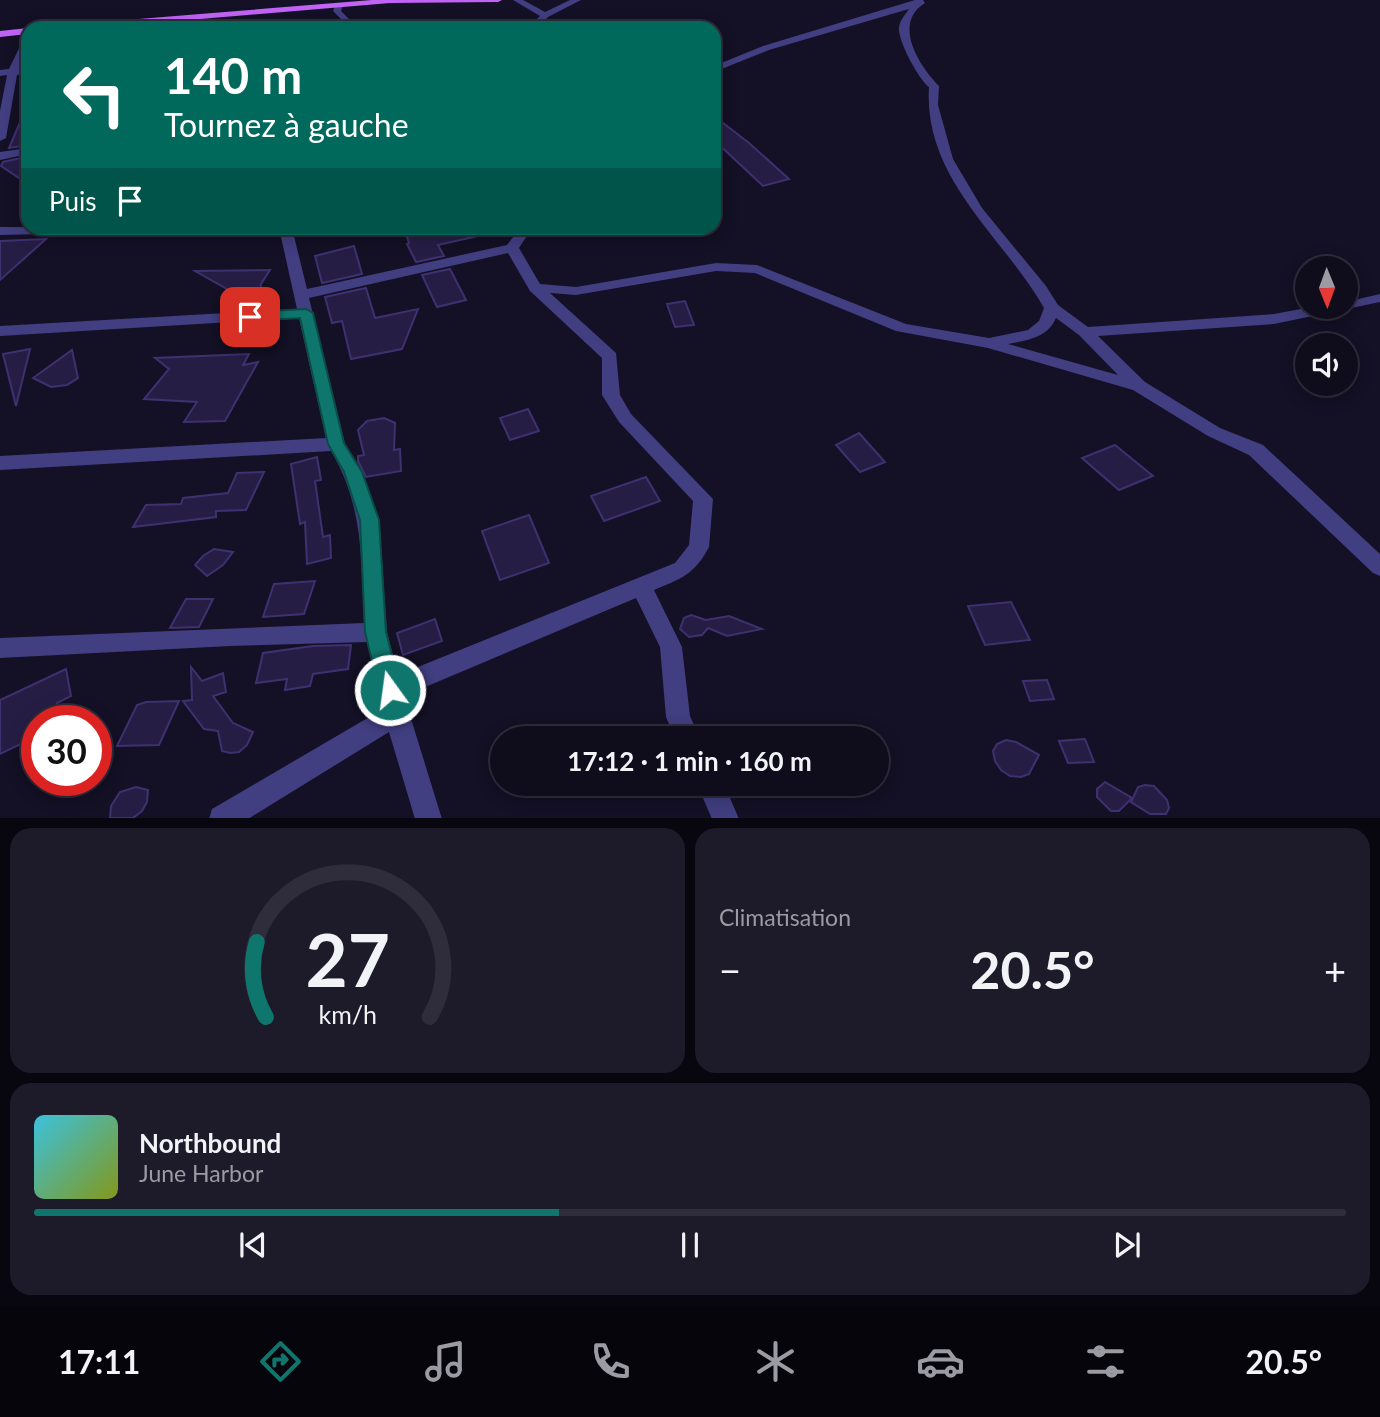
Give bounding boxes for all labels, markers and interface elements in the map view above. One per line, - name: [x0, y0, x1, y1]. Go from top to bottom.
- text: 140 m: [164, 46, 302, 104]
- icon: left: [49, 49, 140, 140]
- text: Tournez à gauche: [164, 105, 409, 144]
- icon: arrive: [111, 182, 149, 220]
- text: Puis: [49, 185, 97, 217]
- north arrow: [1295, 256, 1358, 318]
- map controls: [1295, 256, 1358, 396]
- pin: [220, 287, 280, 347]
- icon: arrive: [231, 298, 269, 336]
- button: sound: [1295, 333, 1358, 396]
- position arrow: [353, 653, 427, 727]
- speed limit sign: 30: [21, 705, 112, 796]
- text: 17:12 · 1 min · 160 m: [567, 745, 812, 777]
- text: Climatisation: [719, 903, 851, 931]
- text: 27: [305, 915, 390, 1003]
- text: 20.5°: [970, 938, 1095, 1000]
- text: −: [719, 947, 741, 993]
- text: +: [1324, 947, 1346, 993]
- text: km/h: [318, 998, 377, 1028]
- text: Northbound: [139, 1127, 281, 1159]
- text: June Harbor: [139, 1159, 263, 1187]
- icon: previous: [234, 1226, 272, 1264]
- icon: pause: [671, 1226, 709, 1264]
- icon: next: [1108, 1226, 1146, 1264]
- icon: directions: [256, 1337, 305, 1386]
- icon: music: [421, 1337, 470, 1386]
- icon: phone: [586, 1337, 635, 1386]
- icon: climate: [751, 1337, 800, 1386]
- icon: car: [916, 1337, 965, 1386]
- icon: filters: [1081, 1337, 1130, 1386]
- text: 17:11: [58, 1342, 140, 1381]
- text: 20.5°: [1245, 1342, 1322, 1381]

